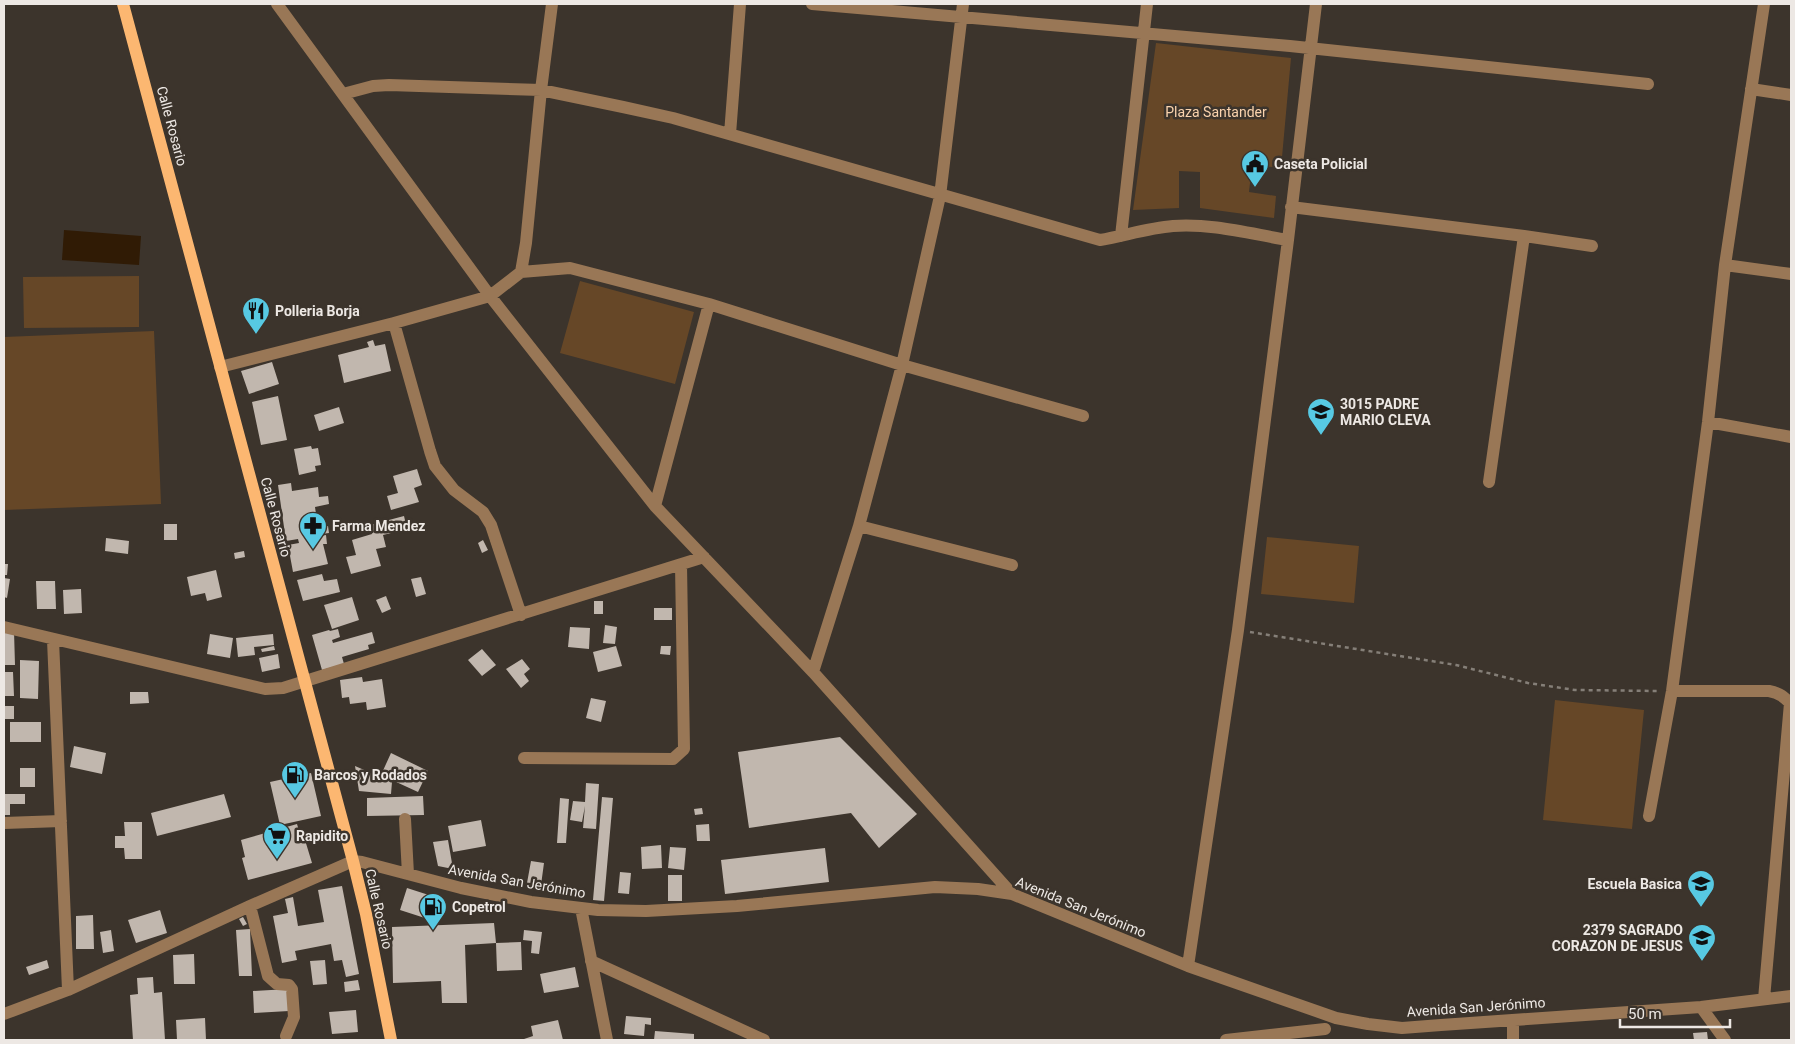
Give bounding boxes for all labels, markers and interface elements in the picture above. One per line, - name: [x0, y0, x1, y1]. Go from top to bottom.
- street label: Calle Rosario: [154, 84, 190, 168]
- park label: Plaza Santander: [1165, 104, 1267, 120]
- public building icon: Caseta Policial: [1240, 149, 1270, 188]
- place label: Caseta Policial: [1274, 156, 1368, 172]
- restaurant icon: Polleria Borja: [241, 296, 271, 335]
- place label: Polleria Borja: [275, 303, 360, 319]
- place label: 3015 PADRE MARIO CLEVA: [1340, 396, 1431, 428]
- school or university icon: 3015 PADRE MARIO CLEVA: [1306, 397, 1336, 436]
- street label: Calle Rosario: [258, 475, 294, 559]
- pharmacy icon: Farma Mendez: [298, 511, 328, 550]
- place label: Farma Mendez: [332, 518, 425, 534]
- fuel station icon: Barcos y Rodados: [280, 760, 310, 799]
- place label: Barcos y Rodados: [314, 767, 427, 783]
- supermarket icon: Rapidito: [262, 821, 292, 860]
- place label: Rapidito: [296, 828, 348, 844]
- street label: Avenida San Jerónimo: [447, 861, 587, 901]
- street label: Calle Rosario: [362, 867, 396, 951]
- school or university icon: Escuela Basica: [1686, 869, 1716, 908]
- street label: Avenida San Jerónimo: [1013, 873, 1149, 941]
- place label: Escuela Basica: [1587, 876, 1682, 892]
- fuel station icon: Copetrol: [418, 892, 448, 931]
- place label: Copetrol: [452, 899, 506, 915]
- place label: 2379 SAGRADO CORAZON DE JESUS: [1552, 922, 1683, 954]
- school or university icon: 2379 SAGRADO CORAZON DE JESUS: [1687, 923, 1717, 962]
- street label: Avenida San Jerónimo: [1406, 994, 1546, 1020]
- scale bar: [1620, 996, 1730, 1028]
- text: 50 m: [1628, 1005, 1662, 1023]

